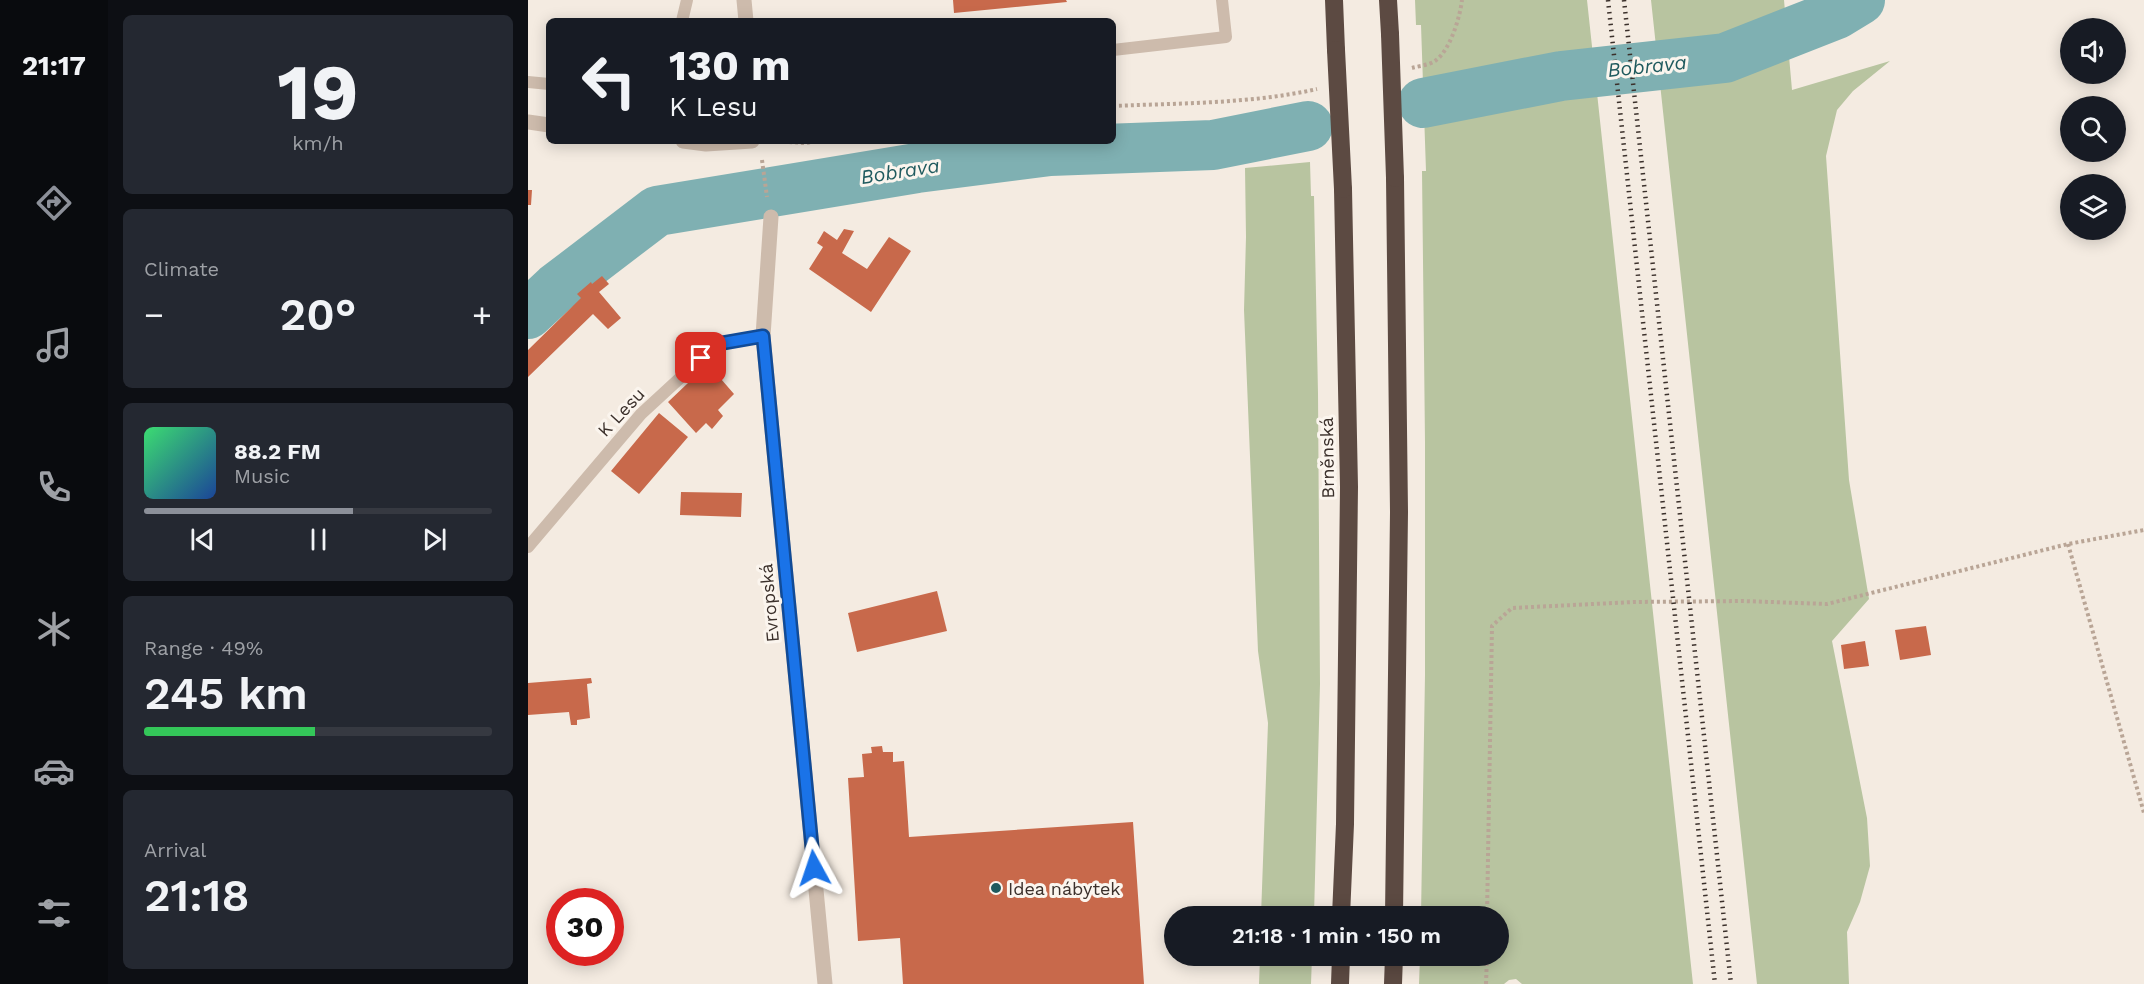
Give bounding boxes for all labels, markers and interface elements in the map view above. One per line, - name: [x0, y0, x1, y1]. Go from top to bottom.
- map controls: [2060, 18, 2126, 240]
- button: sound: [2060, 18, 2126, 84]
- text: 130 m: [669, 41, 791, 90]
- icon: left: [570, 42, 648, 120]
- text: 19: [277, 46, 359, 138]
- text: 21:17: [22, 50, 86, 82]
- water label: Bobrava: [1606, 50, 1688, 82]
- text: K Lesu: [669, 91, 758, 123]
- button: search: [2060, 96, 2126, 162]
- text: km/h: [292, 131, 344, 155]
- water label: Bobrava: [859, 153, 941, 189]
- button: layers: [2060, 174, 2126, 240]
- icon: directions: [33, 182, 75, 224]
- text: Climate: [144, 257, 219, 281]
- text: 20°: [280, 288, 356, 341]
- text: −: [144, 295, 164, 334]
- text: +: [472, 295, 492, 334]
- icon: music: [33, 324, 75, 366]
- pin: [675, 332, 726, 383]
- icon: arrive: [684, 341, 717, 374]
- street label: K Lesu: [593, 383, 649, 441]
- street label: Brněnská: [1316, 417, 1338, 499]
- text: 88.2 FM: [234, 439, 321, 464]
- text: Music: [234, 464, 290, 488]
- icon: phone: [33, 466, 75, 508]
- icon: previous: [186, 523, 219, 556]
- icon: pause: [302, 523, 335, 556]
- icon: next: [418, 523, 451, 556]
- street label: Evropská: [755, 563, 783, 643]
- icon: climate: [33, 608, 75, 650]
- text: Range · 49%: [144, 636, 263, 660]
- text: 245 km: [144, 667, 308, 720]
- icon: car: [33, 750, 75, 792]
- position arrow: [782, 836, 846, 900]
- text: Arrival: [144, 838, 206, 862]
- text: 21:18: [144, 869, 250, 922]
- place label: Idea nábytek: [1008, 878, 1121, 899]
- marker: Idea nábytek: [989, 881, 1003, 895]
- speed limit sign: 30: [546, 888, 624, 966]
- icon: filters: [33, 892, 75, 934]
- text: 21:18 · 1 min · 150 m: [1232, 923, 1441, 948]

